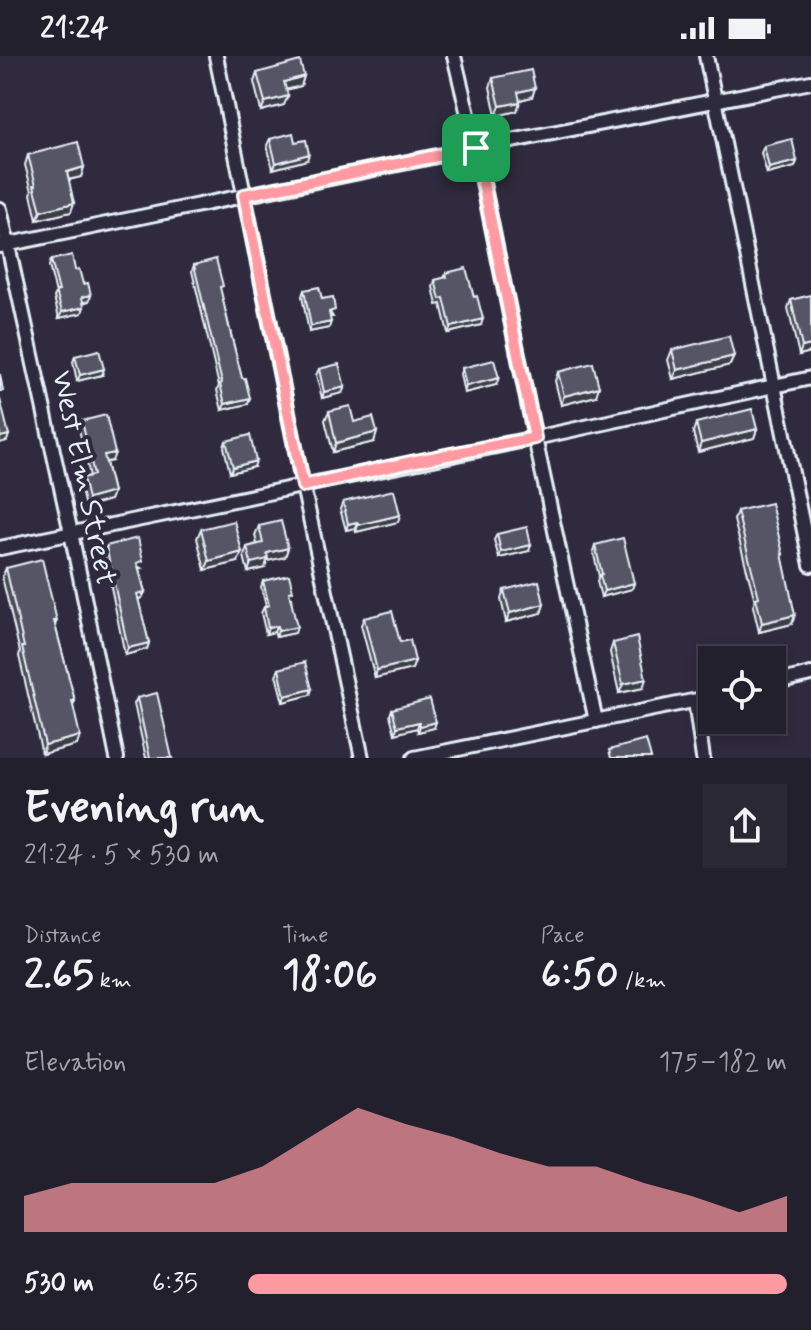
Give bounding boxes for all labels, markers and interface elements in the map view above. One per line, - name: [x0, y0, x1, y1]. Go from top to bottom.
- text: 21:24: [40, 9, 109, 48]
- pin: [442, 114, 510, 182]
- icon: arrive: [454, 126, 498, 170]
- street label: West Elm Street: [42, 367, 125, 589]
- map controls: [698, 646, 786, 734]
- button: locate: [698, 646, 786, 734]
- text: Evening run: [24, 780, 264, 838]
- button: share: [703, 784, 787, 868]
- text: 21:24 · 5 × 530 m: [24, 839, 219, 873]
- text: Distance: [24, 922, 101, 950]
- text: Time: [282, 922, 328, 950]
- text: Pace: [541, 922, 584, 950]
- text: 2.65: [24, 950, 94, 1002]
- text: 18:06: [282, 950, 377, 1002]
- text: 6:50: [541, 950, 619, 1002]
- text: km: [94, 967, 132, 995]
- text: /km: [619, 967, 666, 995]
- text: Elevation: [24, 1046, 126, 1080]
- text: 175–182 m: [659, 1046, 787, 1080]
- text: 530 m: [24, 1267, 94, 1301]
- text: 6:35: [152, 1267, 198, 1301]

